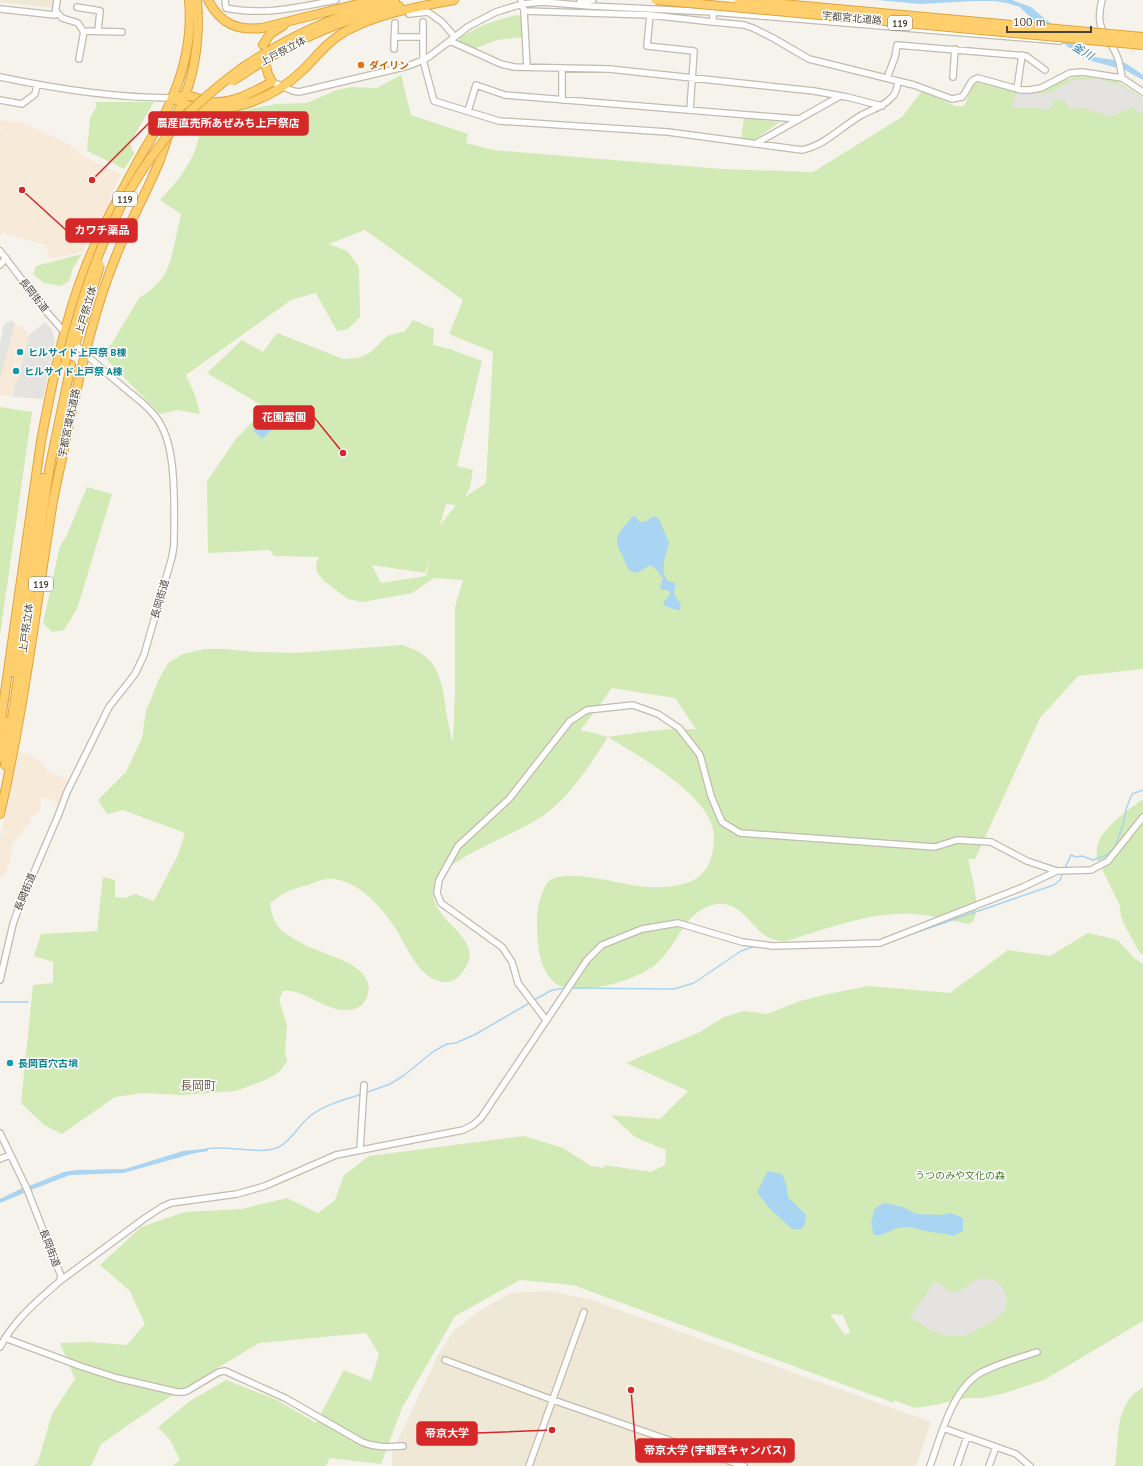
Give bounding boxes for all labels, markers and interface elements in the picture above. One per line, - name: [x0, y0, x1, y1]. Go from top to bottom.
- scale bar: [1007, 8, 1091, 34]
- street label: 宇都宮北道路: [822, 9, 882, 27]
- text: 100 m: [1013, 14, 1046, 29]
- road number: 119: [888, 16, 912, 30]
- street label: 上戸祭立体: [258, 34, 308, 68]
- water label: 釜川: [1070, 39, 1097, 63]
- place label: ダイリン: [369, 59, 409, 72]
- marker: ダイリン: [356, 60, 366, 70]
- callout: 農産直売所あぜみち上戸祭店: [149, 112, 308, 135]
- text: 農産直売所あぜみち上戸祭店: [157, 116, 300, 130]
- road number: 119: [113, 192, 137, 206]
- callout: カワチ薬品: [66, 219, 137, 242]
- text: カワチ薬品: [75, 223, 130, 237]
- street label: 長岡街道: [17, 275, 51, 315]
- street label: 上戸祭立体: [72, 284, 100, 336]
- place label: ヒルサイド上戸祭 B棟: [28, 346, 126, 359]
- marker: ヒルサイド上戸祭 B棟: [15, 347, 25, 357]
- place label: ヒルサイド上戸祭 A棟: [24, 365, 123, 378]
- marker: ヒルサイド上戸祭 A棟: [11, 366, 21, 376]
- street label: 宇都宮環状道路: [55, 387, 83, 459]
- callout: 花園霊園: [254, 406, 314, 429]
- text: 花園霊園: [262, 410, 306, 424]
- road number: 119: [29, 577, 53, 591]
- street label: 長岡街道: [148, 578, 172, 620]
- street label: 上戸祭立体: [16, 602, 36, 654]
- street label: 長岡街道: [11, 871, 39, 913]
- place label: 長岡百穴古墳: [18, 1057, 79, 1070]
- marker: 長岡百穴古墳: [5, 1058, 15, 1068]
- district label: 長岡町: [180, 1078, 216, 1093]
- park label: うつのみや文化の森: [915, 1169, 1005, 1182]
- street label: 長岡街道: [37, 1227, 63, 1269]
- callout: 帝京大学: [417, 1422, 477, 1445]
- text: 帝京大学: [425, 1426, 469, 1440]
- callout: 帝京大学 (宇都宮キャンパス): [636, 1439, 794, 1462]
- text: 帝京大学 (宇都宮キャンパス): [644, 1443, 786, 1457]

